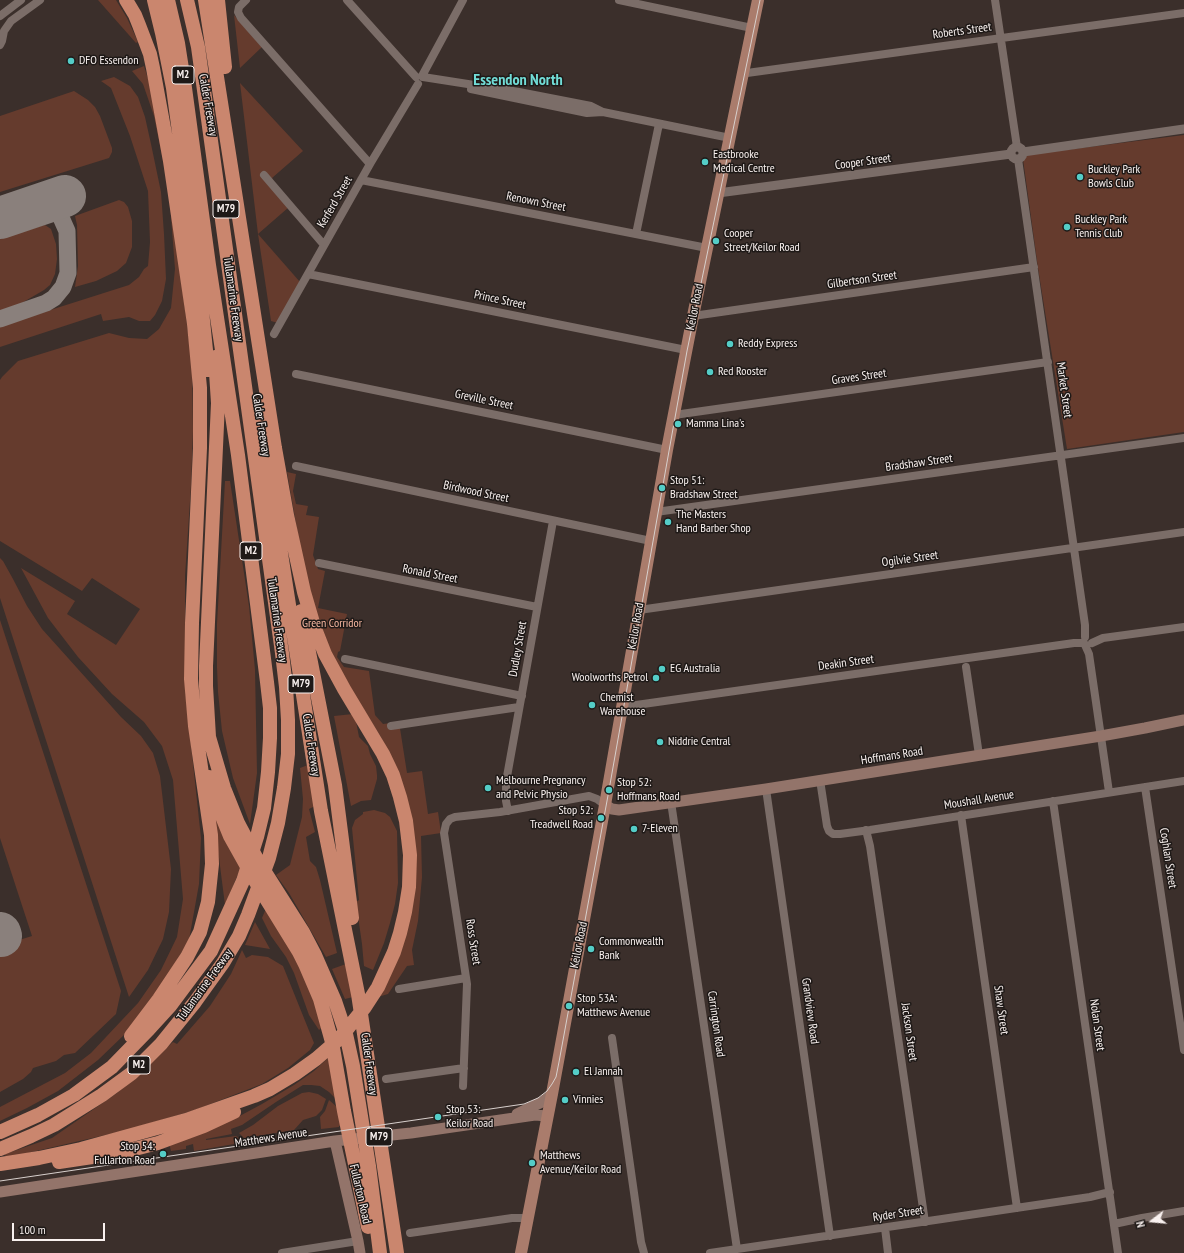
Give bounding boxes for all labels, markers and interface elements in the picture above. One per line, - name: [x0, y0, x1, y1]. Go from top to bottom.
- street label: Roberts Street: [932, 20, 992, 42]
- place label: DFO Essendon: [79, 54, 139, 68]
- marker: DFO Essendon: [66, 56, 76, 66]
- road number: M2: [172, 66, 194, 84]
- district label: Essendon North: [473, 70, 563, 90]
- street label: Calder Freeway: [195, 73, 221, 137]
- place label: Eastbrooke Medical Centre: [713, 148, 775, 176]
- street label: Cooper Street: [834, 151, 892, 173]
- marker: Eastbrooke Medical Centre: [700, 157, 710, 167]
- place label: Buckley Park Bowls Club: [1088, 163, 1140, 191]
- marker: Buckley Park Bowls Club: [1075, 172, 1085, 182]
- street label: Kerferd Street: [314, 174, 356, 230]
- street label: Renown Street: [505, 189, 567, 215]
- road number: M79: [213, 200, 239, 218]
- place label: Buckley Park Tennis Club: [1075, 213, 1127, 241]
- marker: Buckley Park Tennis Club: [1062, 222, 1072, 232]
- place label: Cooper Street/Keilor Road: [724, 227, 800, 255]
- marker: Cooper Street/Keilor Road: [711, 236, 721, 246]
- street label: Tullamarine Freeway: [220, 256, 246, 342]
- street label: Gilbertson Street: [826, 268, 898, 292]
- street label: Keilor Road: [683, 282, 707, 332]
- street label: Prince Street: [473, 287, 527, 313]
- place label: Reddy Express: [738, 337, 797, 351]
- marker: Reddy Express: [725, 339, 735, 349]
- street label: Market Street: [1053, 361, 1075, 419]
- place label: Red Rooster: [718, 365, 767, 379]
- street label: Graves Street: [831, 366, 887, 388]
- marker: Red Rooster: [705, 367, 715, 377]
- street label: Greville Street: [454, 387, 514, 413]
- street label: Calder Freeway: [249, 393, 273, 457]
- place label: Mamma Lina's: [686, 417, 745, 431]
- marker: Mamma Lina's: [673, 419, 683, 429]
- street label: Bradshaw Street: [885, 451, 953, 475]
- place label: Stop 51: Bradshaw Street: [670, 474, 738, 502]
- street label: Birdwood Street: [442, 478, 510, 506]
- marker: Stop 51: Bradshaw Street: [657, 483, 667, 493]
- place label: The Masters Hand Barber Shop: [676, 508, 751, 536]
- marker: The Masters Hand Barber Shop: [663, 517, 673, 527]
- road number: M2: [240, 542, 262, 560]
- street label: Ogilvie Street: [881, 548, 939, 570]
- street label: Ronald Street: [401, 562, 459, 586]
- street label: Tullamarine Freeway: [264, 577, 290, 663]
- street label: Keilor Road: [625, 601, 647, 651]
- park label: Green Corridor: [302, 617, 362, 631]
- street label: Dudley Street: [506, 620, 530, 678]
- street label: Deakin Street: [817, 652, 875, 674]
- place label: EG Australia: [670, 662, 720, 676]
- marker: EG Australia: [657, 664, 667, 674]
- place label: Woolworths Petrol: [572, 671, 648, 685]
- marker: Woolworths Petrol: [651, 673, 661, 683]
- road number: M79: [288, 675, 314, 693]
- place label: Chemist Warehouse: [600, 691, 645, 719]
- marker: Chemist Warehouse: [587, 700, 597, 710]
- street label: Calder Freeway: [299, 713, 323, 777]
- place label: Niddrie Central: [668, 735, 730, 749]
- marker: Niddrie Central: [655, 737, 665, 747]
- street label: Hoffmans Road: [860, 744, 924, 768]
- place label: Melbourne Pregnancy and Pelvic Physio: [496, 774, 585, 802]
- place label: Stop 52: Hoffmans Road: [617, 776, 680, 804]
- marker: Melbourne Pregnancy and Pelvic Physio: [483, 783, 493, 793]
- marker: Stop 52: Hoffmans Road: [604, 785, 614, 795]
- street label: Moushall Avenue: [943, 787, 1015, 813]
- place label: Stop 52: Treadwell Road: [530, 804, 593, 832]
- marker: Stop 52: Treadwell Road: [596, 813, 606, 823]
- place label: 7-Eleven: [642, 822, 678, 836]
- marker: 7-Eleven: [629, 824, 639, 834]
- street label: Coghlan Street: [1156, 827, 1180, 889]
- street label: Ross Street: [462, 918, 484, 966]
- street label: Keilor Road: [567, 920, 591, 970]
- place label: Commonwealth Bank: [599, 935, 664, 963]
- marker: Commonwealth Bank: [586, 944, 596, 954]
- street label: Tullamarine Freeway: [174, 946, 236, 1024]
- street label: Grandview Road: [798, 977, 822, 1045]
- street label: Shaw Street: [990, 984, 1012, 1036]
- street label: Carrington Road: [704, 990, 728, 1058]
- place label: Stop 53A: Matthews Avenue: [577, 992, 650, 1020]
- street label: Nolan Street: [1086, 998, 1108, 1052]
- marker: Stop 53A: Matthews Avenue: [564, 1001, 574, 1011]
- street label: Jackson Street: [898, 1002, 920, 1062]
- street label: Calder Freeway: [357, 1032, 381, 1096]
- road number: M2: [128, 1056, 150, 1074]
- place label: El Jannah: [584, 1065, 623, 1079]
- marker: El Jannah: [571, 1067, 581, 1077]
- place label: Vinnies: [573, 1093, 603, 1107]
- marker: Vinnies: [560, 1095, 570, 1105]
- place label: Stop 53: Keilor Road: [446, 1103, 493, 1131]
- marker: Stop 53: Keilor Road: [433, 1112, 443, 1122]
- street label: Matthews Avenue: [234, 1125, 308, 1151]
- road number: M79: [366, 1128, 392, 1146]
- place label: Stop 54: Fullarton Road: [94, 1140, 155, 1168]
- marker: Stop 54: Fullarton Road: [158, 1149, 168, 1159]
- place label: Matthews Avenue/Keilor Road: [540, 1149, 621, 1177]
- marker: Matthews Avenue/Keilor Road: [527, 1158, 537, 1168]
- street label: Fullarton Road: [346, 1163, 374, 1225]
- north arrow: [1132, 1201, 1172, 1241]
- street label: Ryder Street: [872, 1203, 924, 1225]
- scale bar: [14, 1215, 107, 1241]
- text: N: [1133, 1220, 1148, 1229]
- text: 100 m: [19, 1222, 46, 1237]

